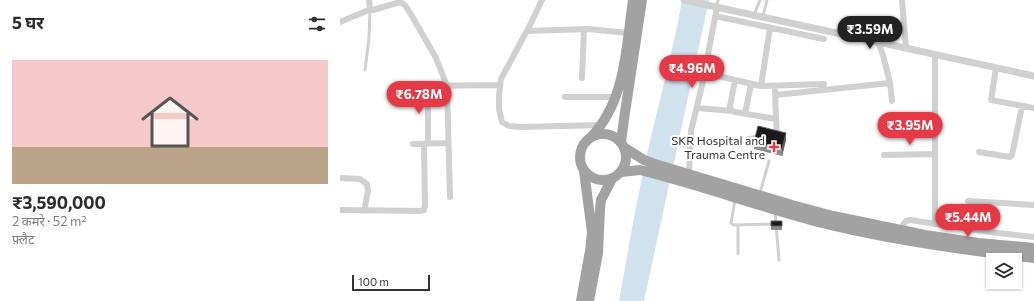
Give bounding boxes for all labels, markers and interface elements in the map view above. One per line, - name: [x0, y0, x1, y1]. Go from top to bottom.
- text: 5 घर: [12, 12, 44, 33]
- icon: filters: [306, 13, 328, 35]
- pin: ₹3.59M: [837, 16, 903, 50]
- text: ₹3.59M: [847, 21, 894, 37]
- pin: ₹4.96M: [659, 55, 725, 89]
- text: ₹4.96M: [668, 60, 716, 76]
- pin: ₹6.78M: [386, 81, 452, 115]
- icon: home: [134, 86, 206, 158]
- text: ₹6.78M: [396, 86, 442, 102]
- pin: ₹3.95M: [877, 112, 943, 146]
- text: ₹3.95M: [887, 117, 933, 133]
- place label: SKR Hospital and Trauma Centre: [671, 133, 765, 161]
- marker: SKR Hospital and Trauma Centre: [768, 141, 780, 153]
- text: ₹3,590,000: [12, 192, 106, 213]
- pin: ₹5.44M: [935, 204, 1001, 238]
- text: ₹5.44M: [944, 209, 992, 225]
- text: 2 कमरे · 52 m²: [12, 213, 87, 229]
- text: फ़्लैट: [12, 231, 35, 247]
- map controls: [986, 253, 1022, 289]
- button: layers: [986, 253, 1022, 289]
- scale bar: [352, 273, 430, 292]
- text: 100 m: [358, 275, 389, 288]

